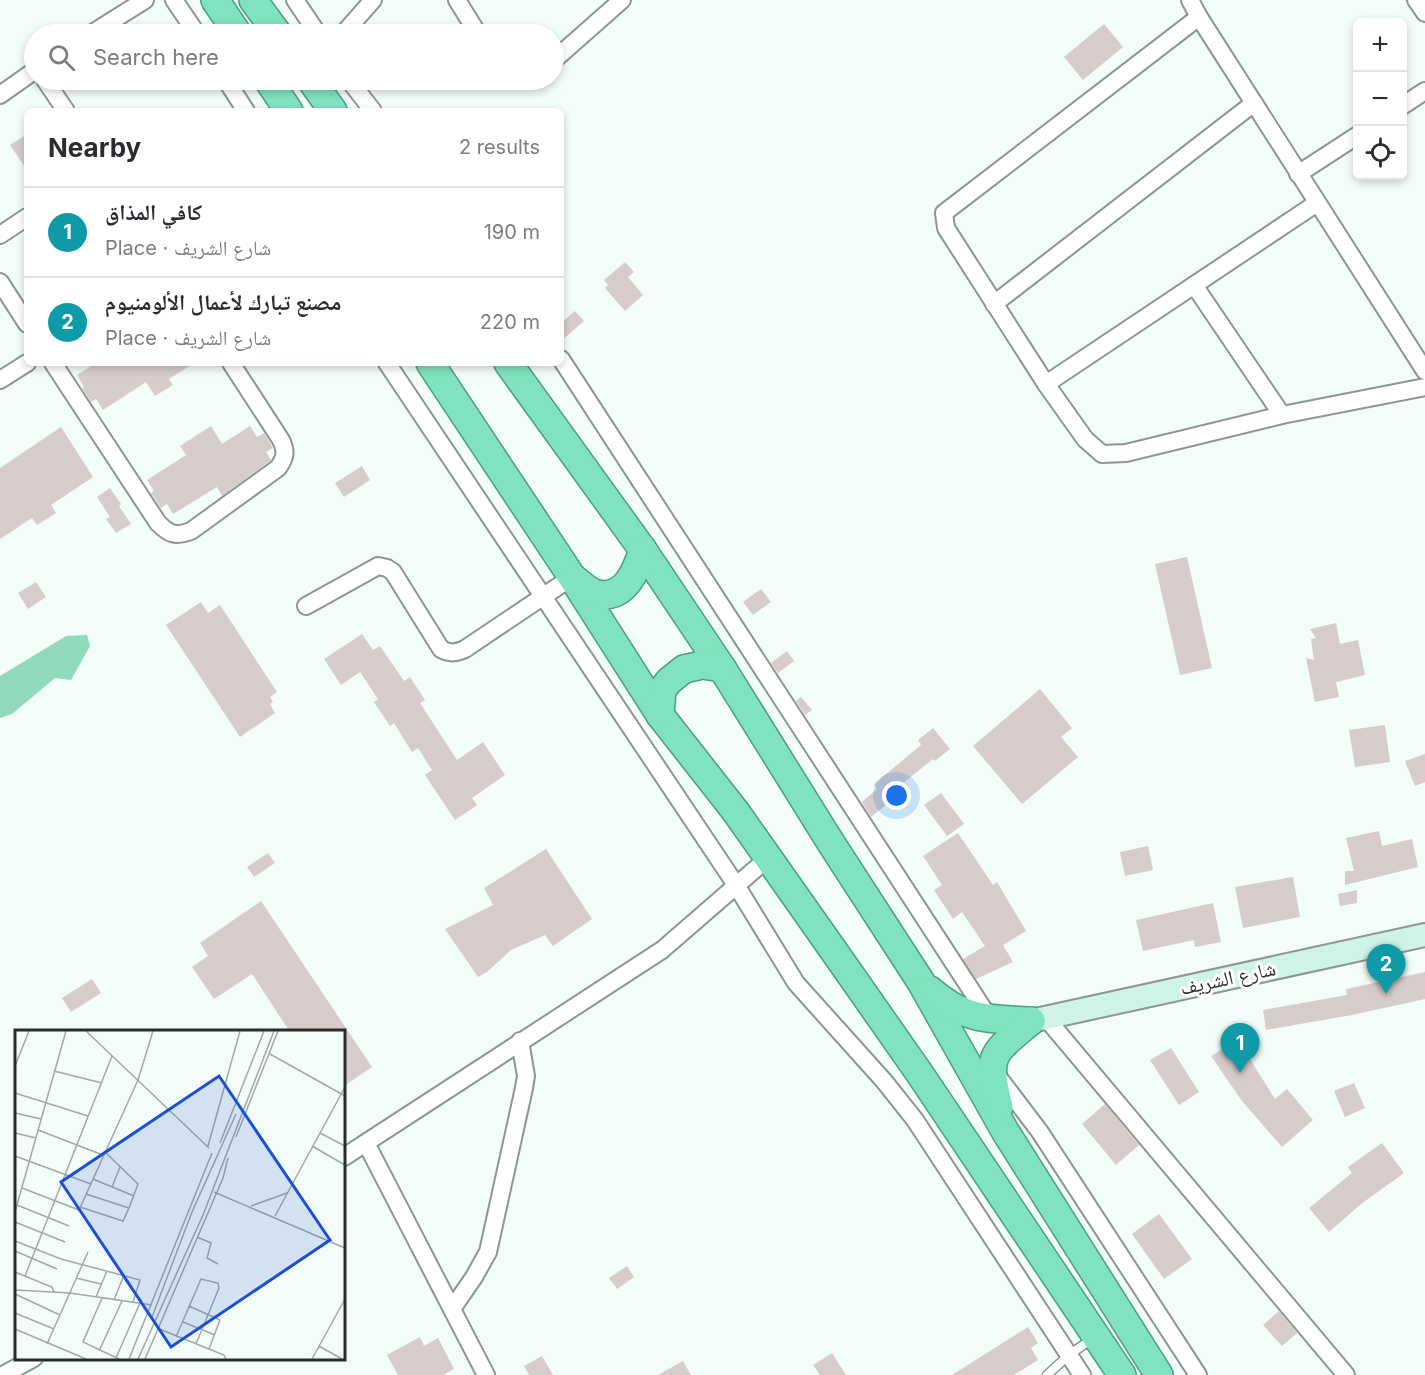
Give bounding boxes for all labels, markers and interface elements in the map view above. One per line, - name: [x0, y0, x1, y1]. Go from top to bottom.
- map controls: [1353, 18, 1407, 180]
- button: +: [1353, 18, 1407, 72]
- search box: [24, 24, 564, 90]
- icon: search: [45, 41, 78, 74]
- text: Search here: [93, 44, 219, 70]
- button: −: [1353, 72, 1407, 126]
- button: locate: [1353, 126, 1407, 180]
- text: Nearby: [48, 132, 141, 163]
- text: 2 results: [459, 135, 540, 159]
- text: كافي المذاق: [105, 199, 202, 225]
- text: 1: [63, 220, 72, 244]
- text: 190 m: [484, 220, 540, 244]
- text: Place · شارع الشريف: [105, 236, 271, 260]
- text: مصنع تبارك لأعمال الألومنيوم: [105, 289, 341, 315]
- text: 2: [61, 310, 74, 334]
- text: 220 m: [480, 310, 540, 334]
- text: Place · شارع الشريف: [105, 326, 271, 350]
- your location: [882, 781, 911, 810]
- pin: 2: [1366, 944, 1406, 994]
- street label: شارع الشريف: [1178, 956, 1278, 1001]
- pin: 1: [1220, 1024, 1260, 1073]
- inset map: [15, 1030, 345, 1360]

